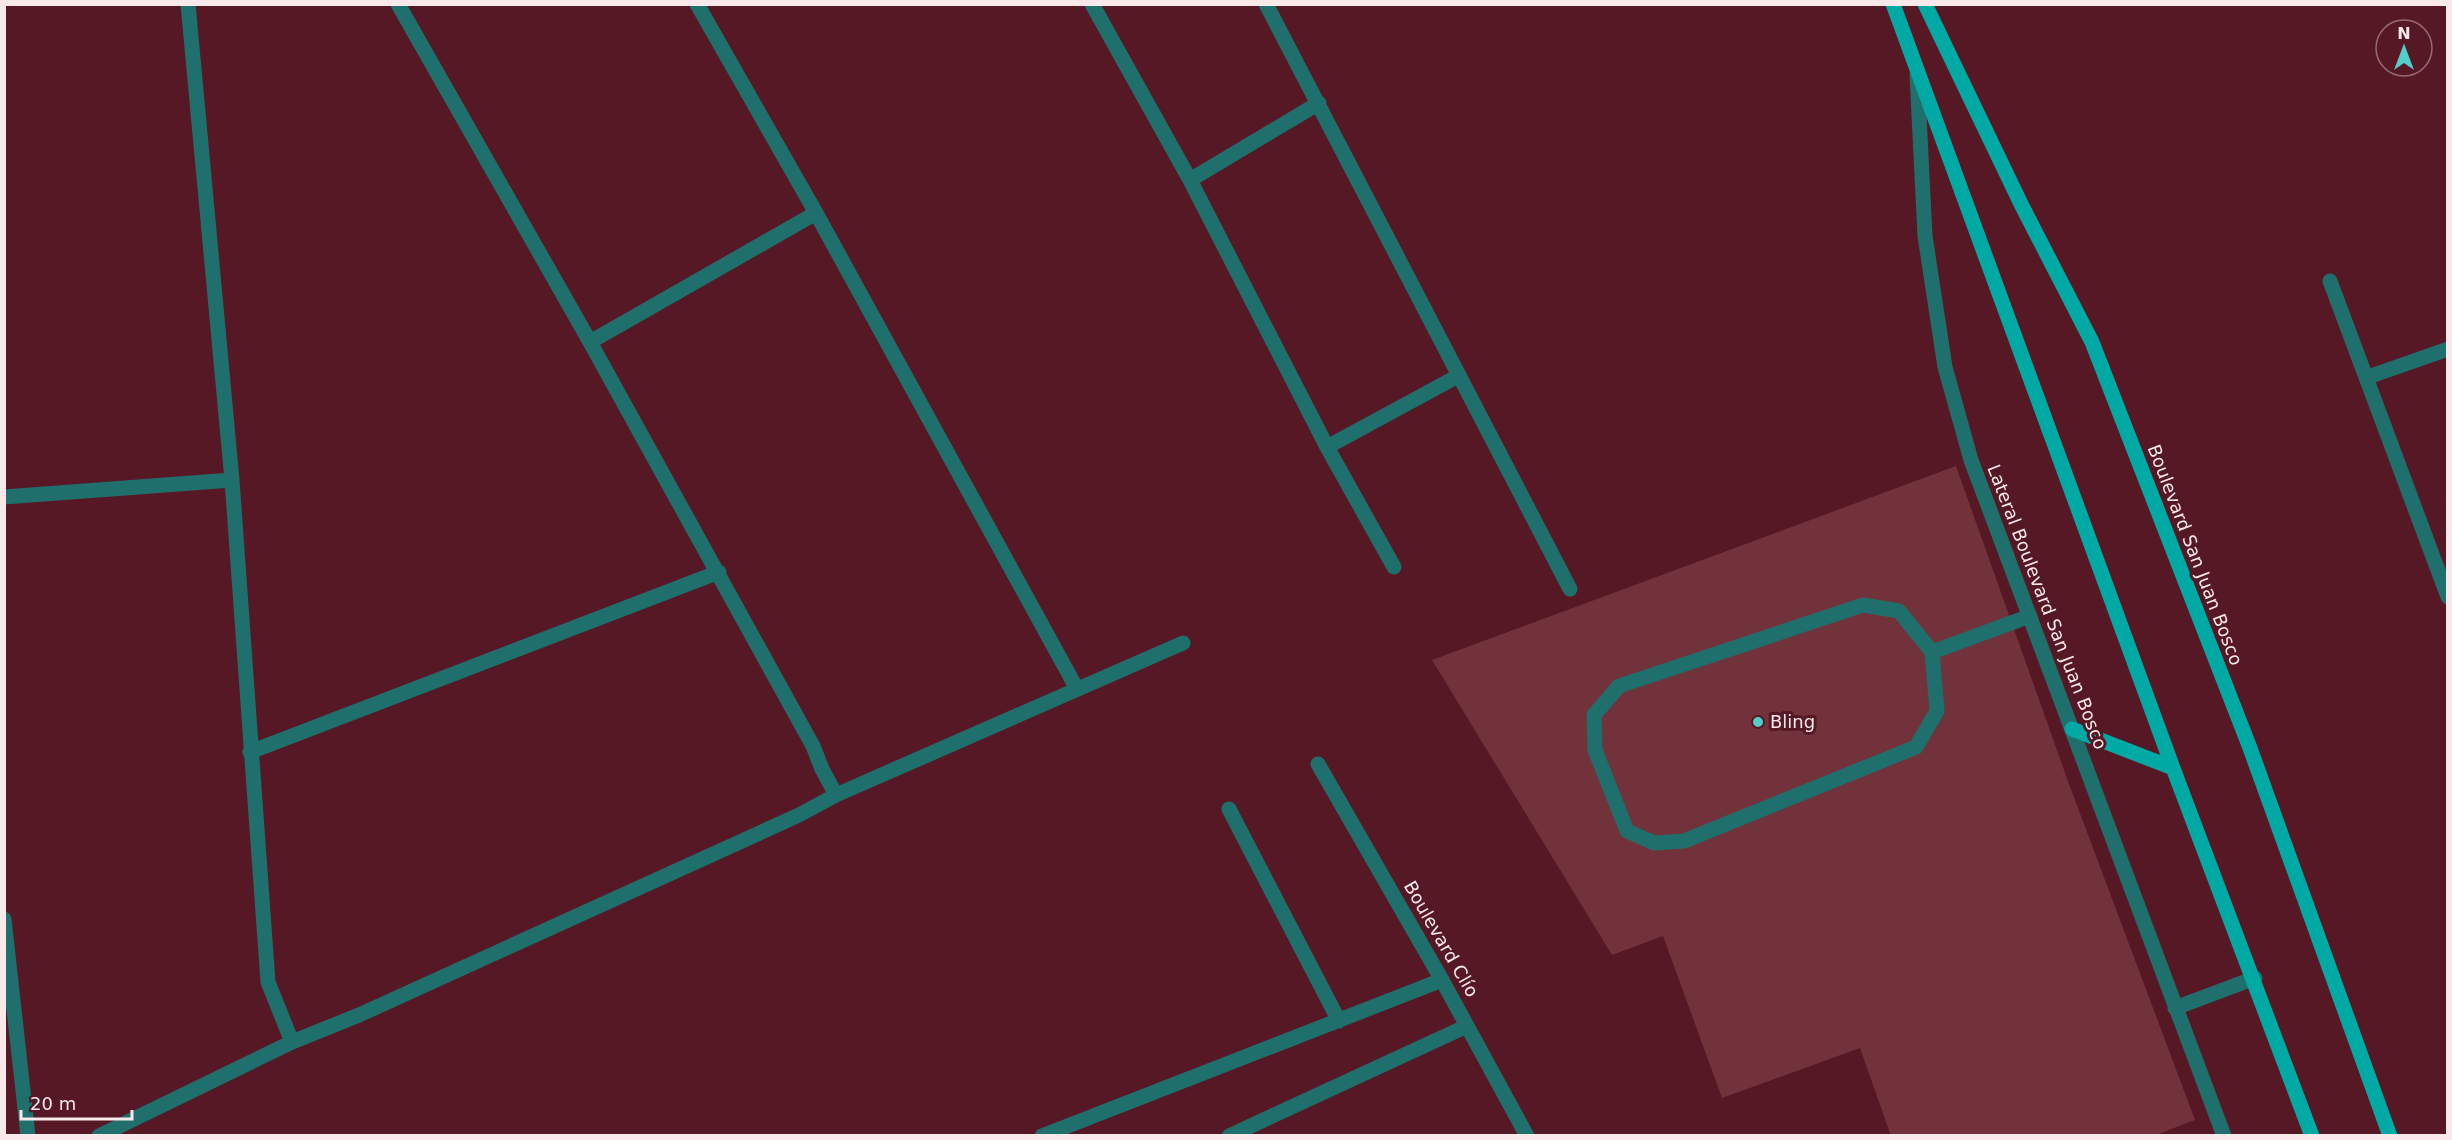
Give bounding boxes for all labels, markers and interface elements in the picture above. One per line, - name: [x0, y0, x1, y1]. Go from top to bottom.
- north arrow: [2374, 18, 2434, 78]
- text: N: [2397, 24, 2411, 43]
- street label: Boulevard San Juan Bosco: [2144, 441, 2247, 668]
- street label: Lateral Boulevard San Juan Bosco: [1983, 462, 2112, 752]
- place label: Bling: [1770, 711, 1815, 732]
- marker: Bling: [1751, 715, 1765, 729]
- street label: Boulevard Clío: [1400, 877, 1483, 1000]
- scale bar: [21, 1083, 132, 1121]
- text: 20 m: [30, 1093, 76, 1114]

